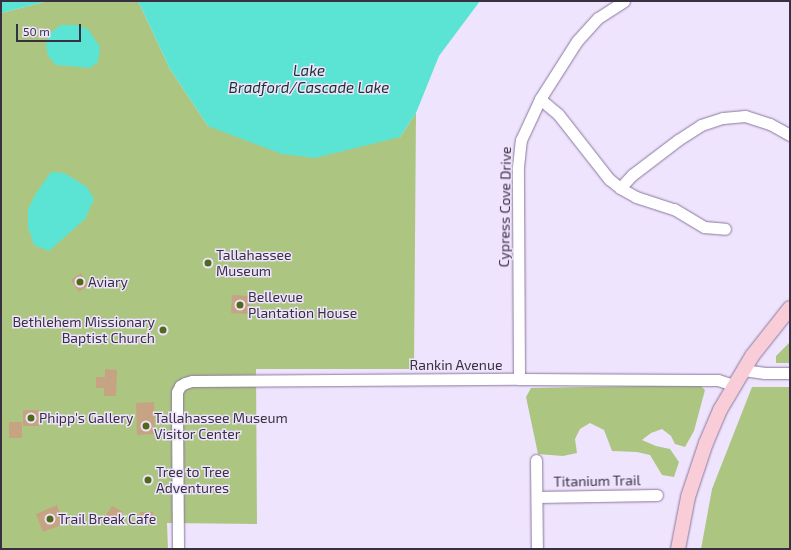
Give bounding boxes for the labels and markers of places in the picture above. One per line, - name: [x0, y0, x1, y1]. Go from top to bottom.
- place label: Tallahassee Museum: [216, 247, 292, 280]
- marker: Tallahassee Museum: [203, 258, 213, 268]
- place label: Aviary: [88, 274, 128, 290]
- marker: Aviary: [75, 277, 85, 287]
- place label: Bellevue Plantation House: [248, 289, 357, 322]
- marker: Bellevue Plantation House: [235, 300, 245, 310]
- place label: Bethlehem Missionary Baptist Church: [12, 314, 155, 346]
- marker: Bethlehem Missionary Baptist Church: [158, 325, 168, 335]
- place label: Phipp's Gallery: [39, 410, 133, 426]
- place label: Tallahassee Museum Visitor Center: [154, 410, 288, 442]
- marker: Phipp's Gallery: [26, 413, 36, 423]
- marker: Tallahassee Museum Visitor Center: [141, 421, 151, 431]
- place label: Tree to Tree Adventures: [156, 464, 230, 496]
- marker: Tree to Tree Adventures: [143, 475, 153, 485]
- place label: Trail Break Cafe: [58, 511, 157, 527]
- marker: Trail Break Cafe: [45, 514, 55, 524]

